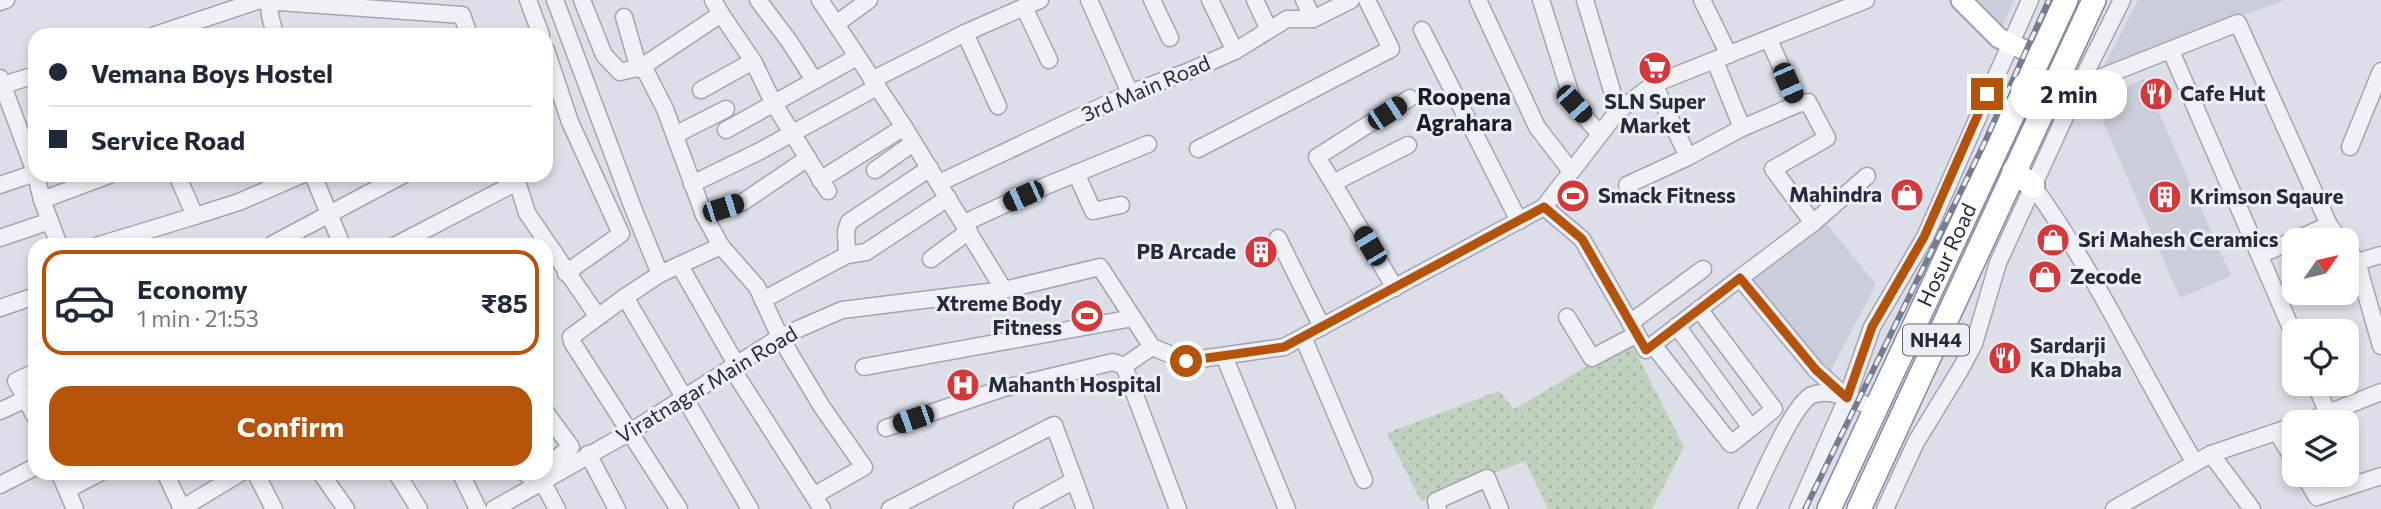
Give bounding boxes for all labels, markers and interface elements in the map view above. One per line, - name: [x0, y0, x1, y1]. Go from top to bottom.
- street label: 3rd Main Road: [1077, 49, 1214, 126]
- supermarket icon: SLN Super Market: [1636, 49, 1674, 87]
- text: Vemana Boys Hostel: [91, 57, 333, 88]
- car: [1770, 60, 1807, 106]
- callout: 2 min: [2011, 70, 2127, 119]
- restaurant icon: Cafe Hut: [2137, 75, 2175, 113]
- route end: [1971, 78, 2003, 110]
- text: 2 min: [2040, 80, 2098, 108]
- place label: Cafe Hut: [2180, 80, 2265, 105]
- car: [1553, 81, 1596, 127]
- district label: Roopena Agrahara: [1416, 82, 1512, 136]
- place label: SLN Super Market: [1604, 88, 1706, 137]
- car: [1364, 93, 1411, 133]
- text: Service Road: [91, 124, 245, 155]
- shop icon: Mahindra: [1888, 176, 1926, 214]
- sports icon: Smack Fitness: [1554, 177, 1592, 215]
- car: [1000, 178, 1047, 214]
- building icon: Krimson Sqaure: [2146, 178, 2184, 216]
- place label: Mahindra: [1789, 181, 1882, 206]
- place label: Smack Fitness: [1598, 182, 1736, 207]
- place label: Krimson Sqaure: [2190, 183, 2343, 208]
- car: [700, 192, 747, 224]
- street label: Hosur Road: [1911, 199, 1981, 310]
- shop icon: Sri Mahesh Ceramics: [2034, 221, 2072, 259]
- car: [1351, 223, 1390, 269]
- place label: Sri Mahesh Ceramics: [2078, 226, 2279, 251]
- north arrow: [2282, 228, 2359, 304]
- map controls: [2282, 228, 2359, 487]
- building icon: PB Arcade: [1242, 233, 1280, 271]
- place label: PB Arcade: [1136, 238, 1236, 263]
- shop icon: Zecode: [2026, 258, 2064, 296]
- place label: Zecode: [2070, 263, 2142, 288]
- icon: car: [53, 271, 116, 334]
- text: Economy: [137, 273, 248, 304]
- text: ₹85: [481, 287, 528, 318]
- place label: Xtreme Body Fitness: [936, 290, 1062, 339]
- sports icon: Xtreme Body Fitness: [1068, 297, 1106, 335]
- text: 1 min · 21:53: [137, 304, 259, 332]
- button: locate: [2282, 319, 2359, 396]
- street label: Viratnagar Main Road: [611, 320, 801, 448]
- road number: NH44: [1903, 324, 1969, 356]
- place label: Sardarji Ka Dhaba: [2030, 332, 2122, 381]
- restaurant icon: Sardarji Ka Dhaba: [1986, 339, 2024, 377]
- route start: [1170, 345, 1202, 377]
- hospital icon: Mahanth Hospital: [944, 366, 982, 404]
- place label: Mahanth Hospital: [988, 371, 1161, 396]
- button: Confirm: [49, 386, 532, 466]
- car: [890, 402, 937, 436]
- button: layers: [2282, 410, 2359, 487]

